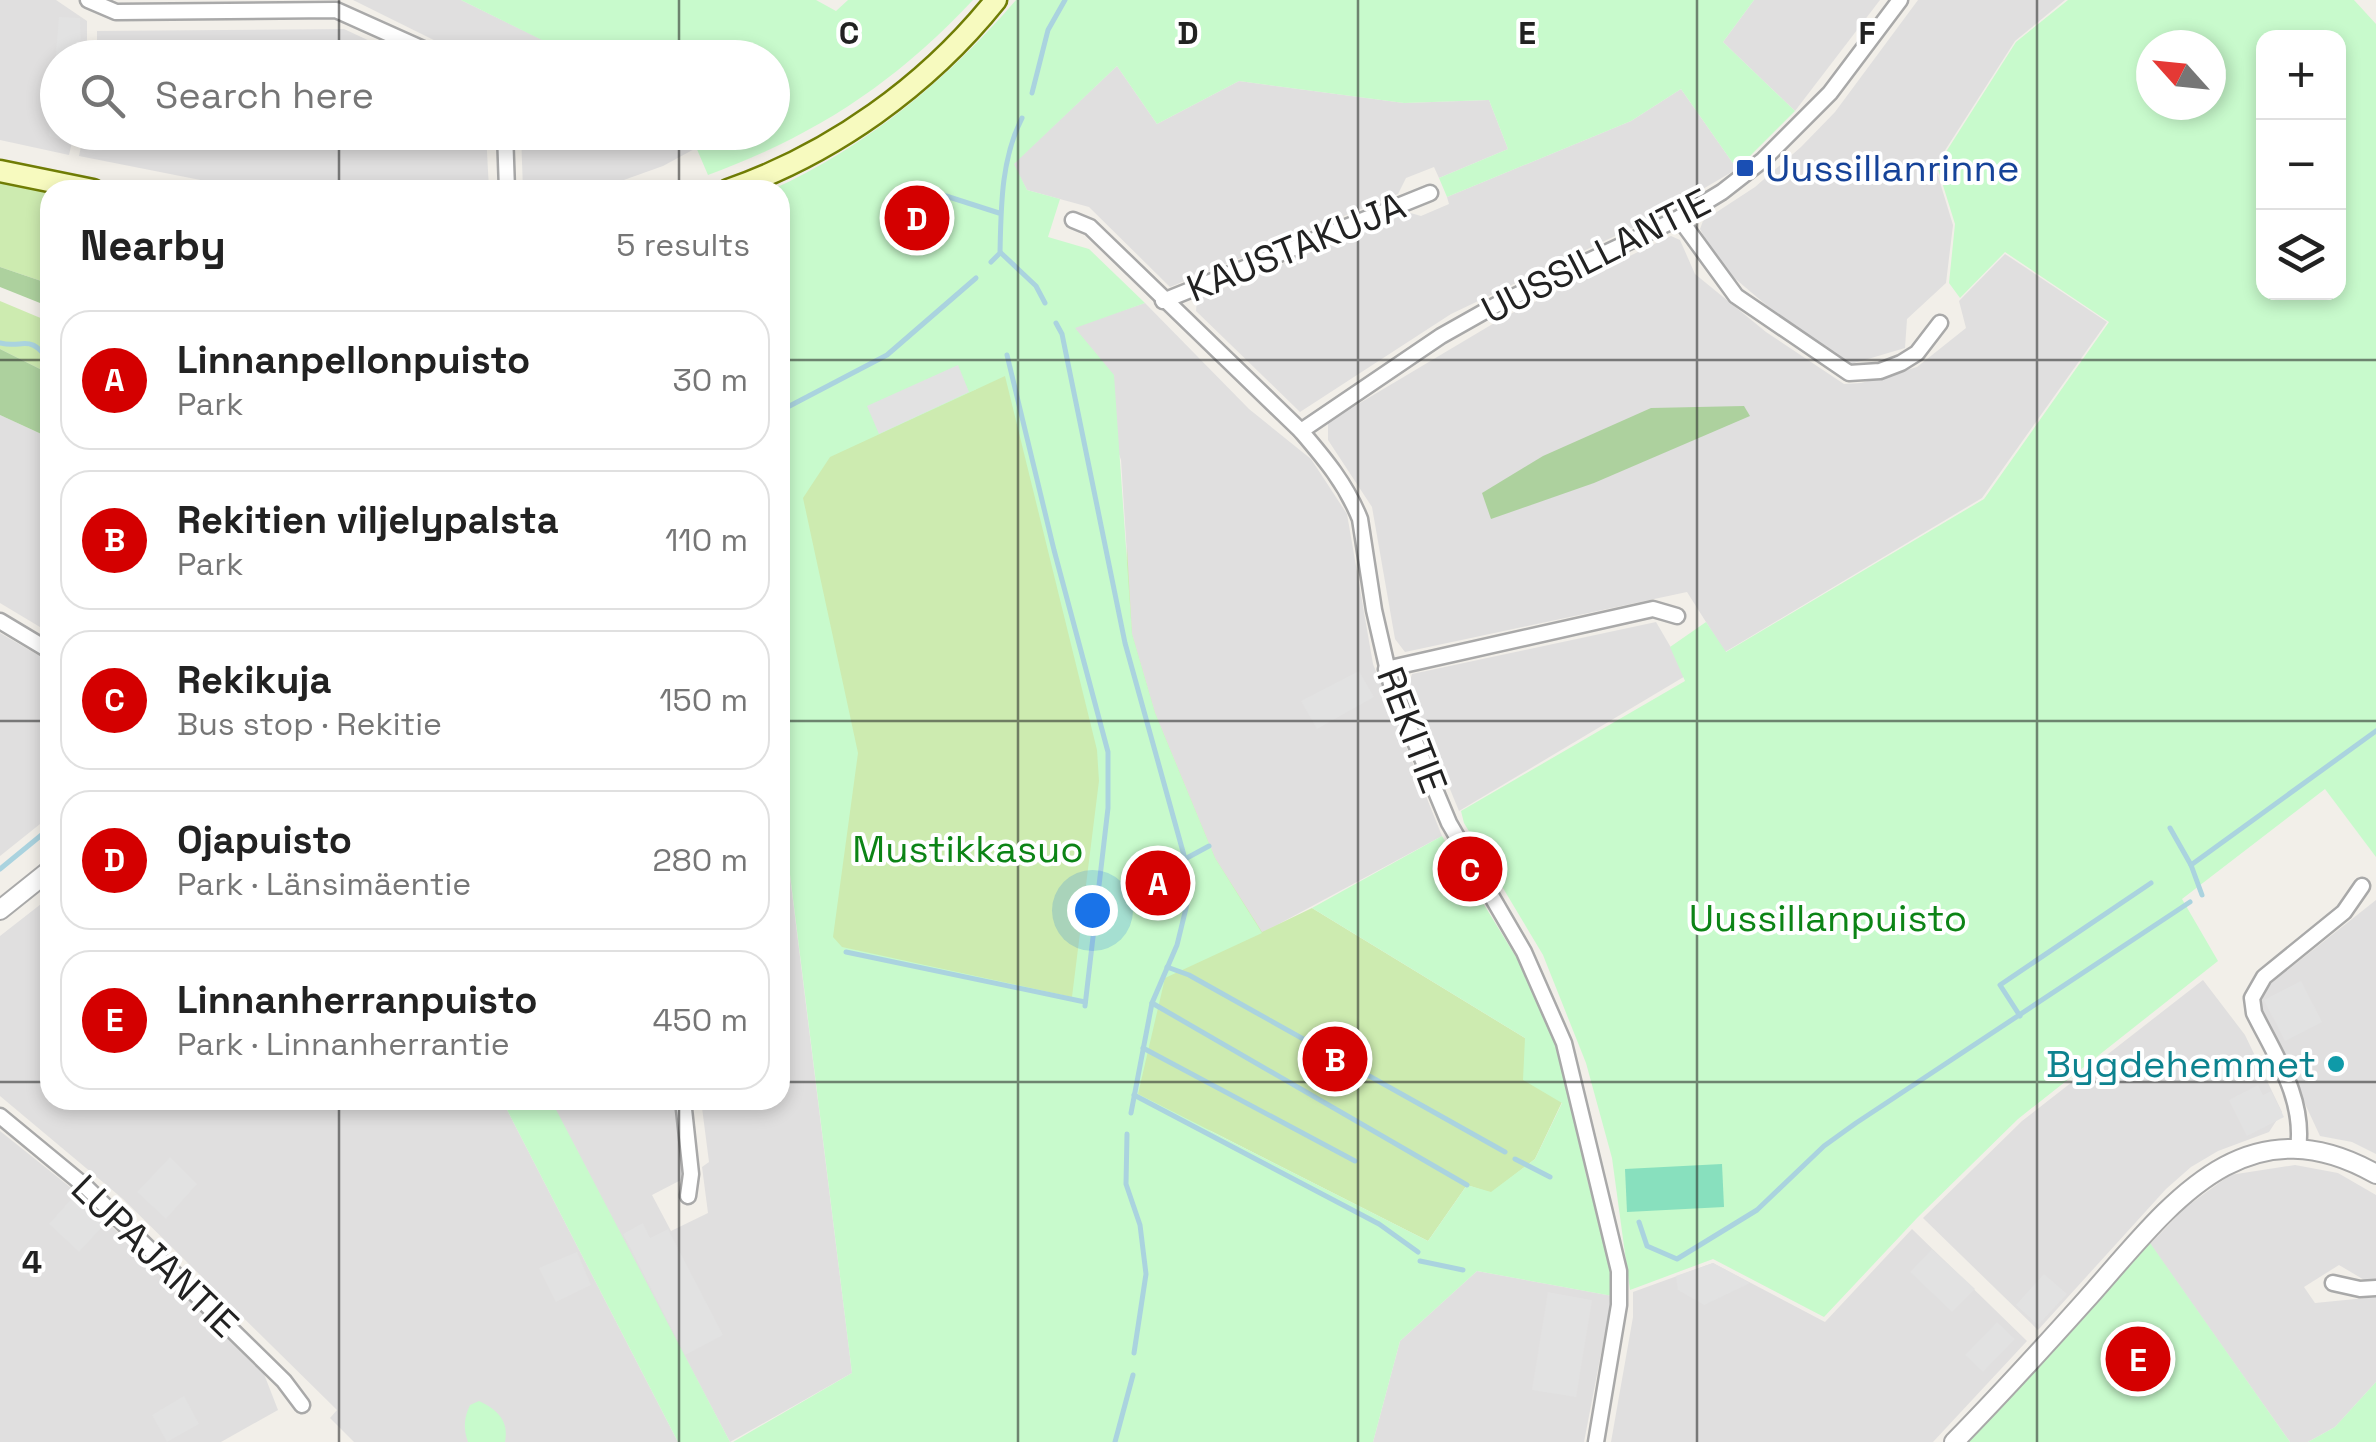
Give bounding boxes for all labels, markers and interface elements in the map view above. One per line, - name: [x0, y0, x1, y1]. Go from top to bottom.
- text: C: [839, 13, 859, 53]
- text: D: [1177, 13, 1199, 53]
- text: E: [1518, 13, 1536, 53]
- text: F: [1858, 13, 1876, 53]
- north arrow: [2136, 30, 2226, 120]
- map controls: [2256, 30, 2346, 300]
- button: +: [2256, 30, 2346, 120]
- search box: [40, 40, 790, 150]
- icon: search: [75, 68, 130, 123]
- text: Search here: [155, 71, 374, 119]
- button: −: [2256, 120, 2346, 210]
- place label: Uussillanrinne: [1765, 144, 2019, 192]
- marker: Uussillanrinne: [1734, 157, 1756, 179]
- street label: UUSSILLANTIE: [1474, 178, 1718, 334]
- pin: D: [884, 180, 950, 256]
- street label: KAUSTAKUJA: [1180, 181, 1412, 313]
- button: layers: [2256, 210, 2346, 300]
- text: Nearby: [80, 219, 226, 272]
- text: 5 results: [616, 225, 750, 265]
- text: Linnanpellonpuisto: [177, 336, 530, 384]
- text: A: [104, 360, 125, 400]
- text: 30 m: [672, 360, 748, 400]
- text: Park: [177, 384, 244, 424]
- text: Rekitien viljelypalsta: [177, 496, 559, 544]
- text: B: [104, 520, 125, 560]
- text: 110 m: [665, 520, 748, 560]
- text: Park: [177, 544, 244, 584]
- text: Rekikuja: [177, 656, 331, 704]
- street label: REKITIE: [1366, 660, 1458, 800]
- text: C: [104, 680, 125, 720]
- text: 150 m: [659, 680, 748, 720]
- text: Bus stop · Rekitie: [177, 704, 442, 744]
- text: Ojapuisto: [177, 816, 352, 864]
- park label: Mustikkasuo: [852, 825, 1084, 873]
- pin: C: [1438, 832, 1502, 906]
- text: D: [104, 840, 125, 880]
- text: 280 m: [653, 840, 748, 880]
- pin: A: [1126, 846, 1190, 920]
- text: Park · Länsimäentie: [177, 864, 471, 904]
- your location: [1067, 885, 1118, 936]
- park label: Uussillanpuisto: [1689, 894, 1967, 942]
- text: Linnanherranpuisto: [177, 976, 537, 1024]
- text: E: [106, 1000, 123, 1040]
- text: 450 m: [653, 1000, 748, 1040]
- pin: B: [1302, 1022, 1368, 1096]
- text: Park · Linnanherrantie: [177, 1024, 510, 1064]
- place label: Bygdehemmet: [2046, 1040, 2316, 1088]
- marker: Bygdehemmet: [2325, 1053, 2347, 1075]
- street label: LUPAJANTIE: [61, 1165, 249, 1347]
- text: 4: [22, 1242, 42, 1282]
- pin: E: [2106, 1322, 2170, 1396]

